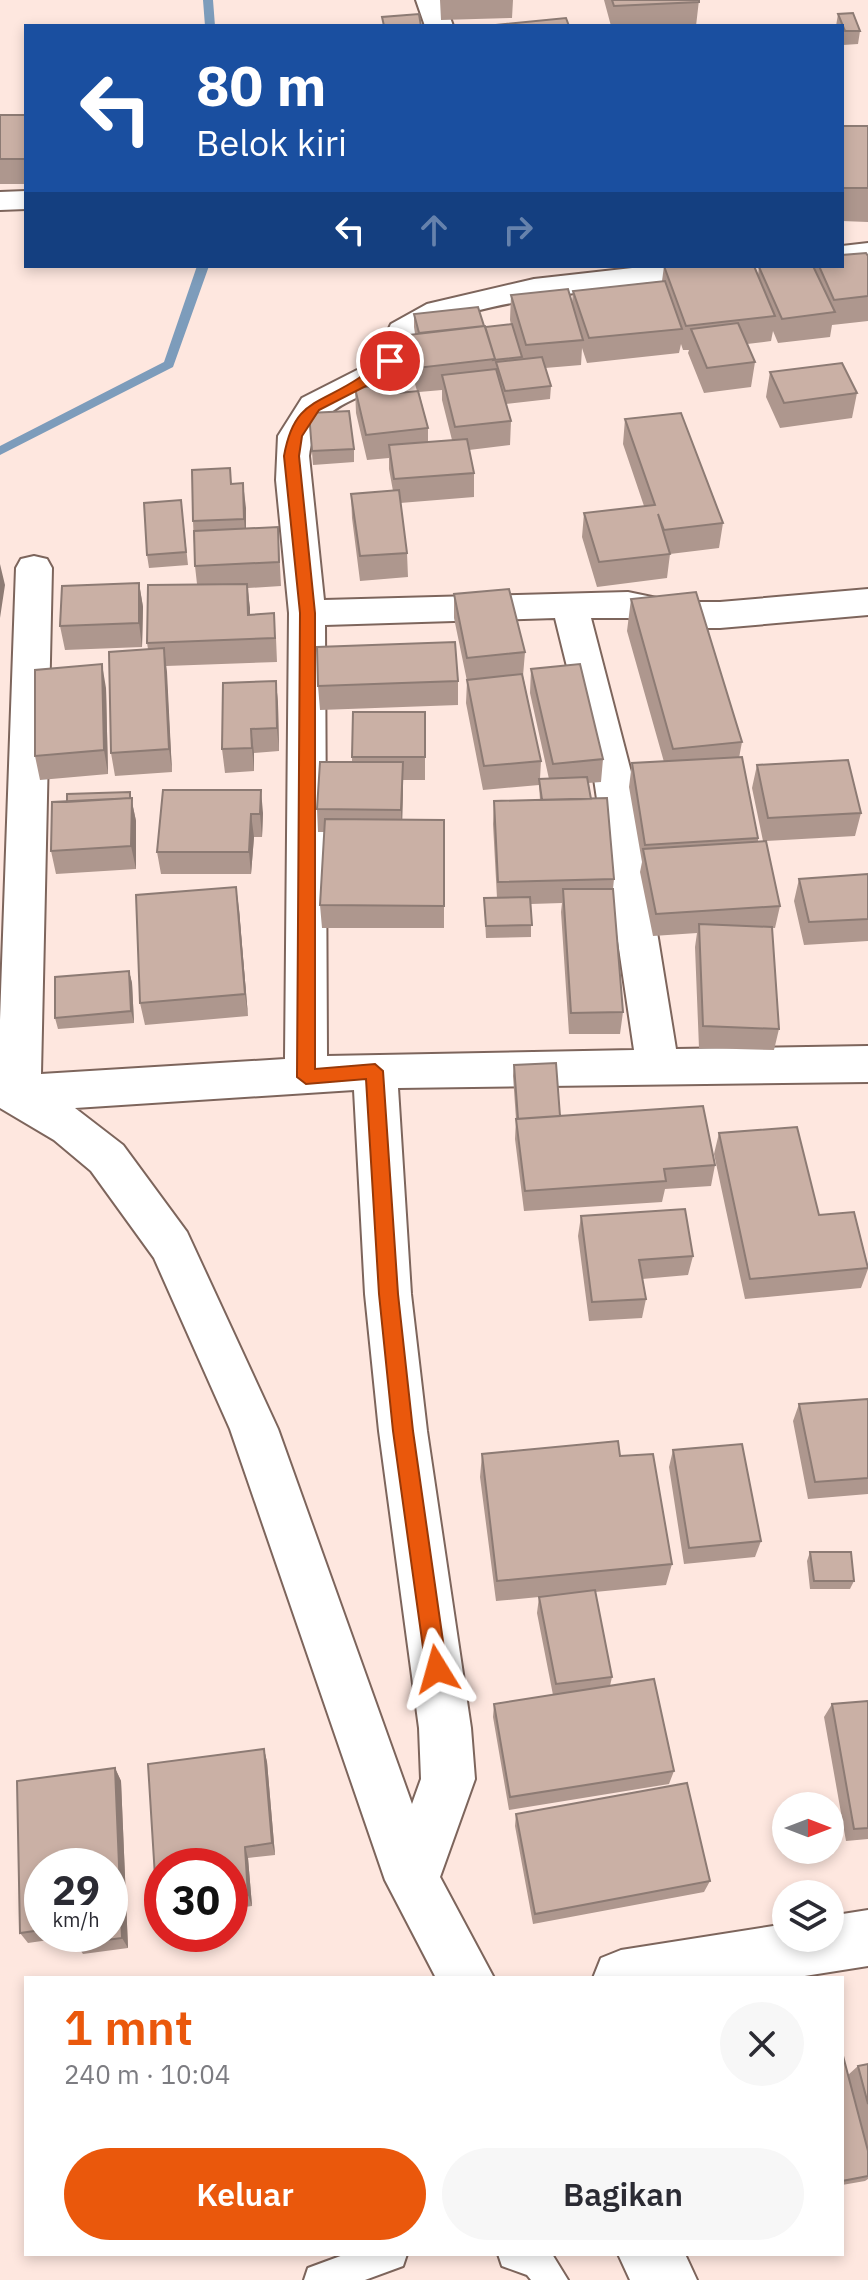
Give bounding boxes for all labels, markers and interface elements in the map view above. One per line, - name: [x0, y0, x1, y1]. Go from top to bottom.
- text: 80 m: [196, 49, 326, 121]
- icon: left: [64, 56, 168, 160]
- text: Belok kiri: [196, 119, 347, 166]
- icon: left: [328, 208, 372, 252]
- icon: ahead: [412, 208, 456, 252]
- icon: right: [496, 208, 540, 252]
- pin: [356, 327, 424, 395]
- icon: arrive: [368, 339, 412, 383]
- position arrow: [395, 1627, 479, 1711]
- north arrow: [772, 1792, 844, 1864]
- map controls: [772, 1792, 844, 1952]
- speed limit sign: 30: [144, 1848, 248, 1952]
- text: 29: [52, 1864, 100, 1916]
- button: layers: [772, 1880, 844, 1952]
- text: km/h: [52, 1906, 100, 1933]
- text: 1 mnt: [64, 1996, 193, 2058]
- button: close: [720, 2002, 804, 2086]
- text: 240 m · 10:04: [64, 2057, 230, 2091]
- button: Keluar: [64, 2148, 426, 2240]
- button: Bagikan: [442, 2148, 804, 2240]

